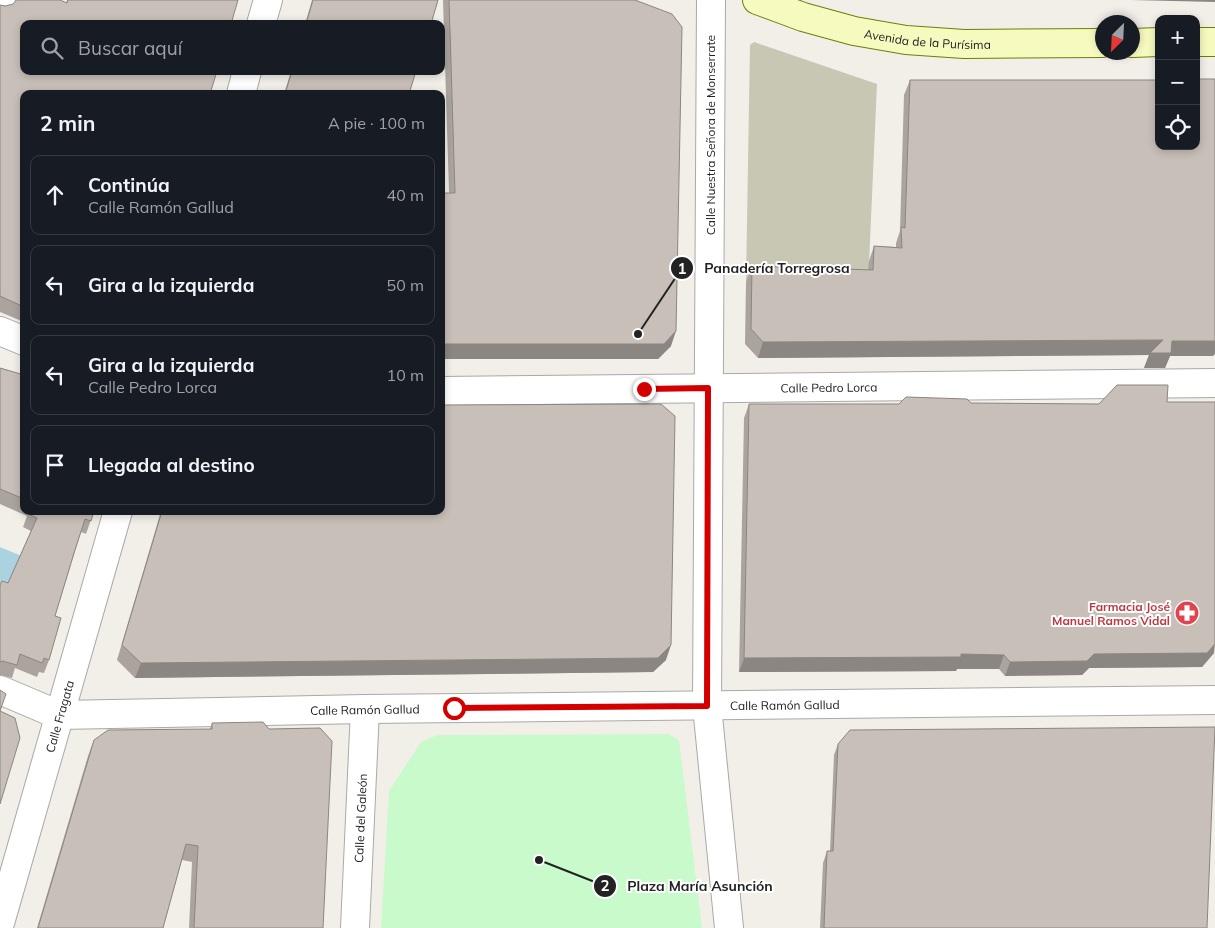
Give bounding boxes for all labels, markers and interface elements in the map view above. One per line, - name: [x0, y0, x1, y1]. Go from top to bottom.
- north arrow: [1095, 15, 1140, 60]
- map controls: [1155, 15, 1200, 150]
- button: +: [1155, 15, 1200, 60]
- search box: [20, 20, 445, 75]
- street label: Avenida de la Purísima: [863, 25, 991, 52]
- icon: search: [38, 34, 66, 62]
- street label: Calle Nuestra Señora de Monserrate: [703, 35, 718, 235]
- text: Buscar aquí: [78, 36, 182, 60]
- button: −: [1155, 60, 1200, 105]
- button: locate: [1155, 105, 1200, 150]
- text: 2 min: [40, 110, 95, 136]
- text: A pie · 100 m: [328, 113, 425, 133]
- text: Continúa: [88, 173, 170, 197]
- icon: ahead: [41, 181, 69, 209]
- text: 40 m: [387, 185, 424, 205]
- text: Calle Ramón Gallud: [88, 197, 234, 217]
- callout: Panadería Torregrosa: [669, 254, 860, 283]
- text: 1: [677, 259, 687, 278]
- text: Panadería Torregrosa: [704, 259, 850, 277]
- icon: left: [41, 271, 69, 299]
- text: Gira a la izquierda: [88, 273, 254, 297]
- text: 50 m: [387, 275, 424, 295]
- text: Gira a la izquierda: [88, 353, 254, 377]
- icon: left: [41, 361, 69, 389]
- text: 10 m: [387, 365, 424, 385]
- text: Calle Pedro Lorca: [88, 377, 217, 397]
- route end: [633, 378, 656, 401]
- street label: Calle Pedro Lorca: [780, 379, 878, 395]
- icon: arrive: [41, 451, 69, 479]
- text: Llegada al destino: [88, 453, 255, 477]
- place label: Farmacia José Manuel Ramos Vidal: [1052, 599, 1170, 628]
- pharmacy icon: Farmacia José Manuel Ramos Vidal: [1174, 600, 1200, 626]
- street label: Calle Fragata: [42, 678, 77, 754]
- street label: Calle Ramón Gallud: [730, 696, 840, 713]
- route start: [443, 697, 466, 720]
- street label: Calle Ramón Gallud: [310, 701, 420, 718]
- street label: Calle del Galeón: [350, 773, 370, 863]
- callout: Plaza María Asunción: [592, 872, 783, 901]
- text: 2: [600, 876, 610, 895]
- text: Plaza María Asunción: [627, 877, 773, 895]

